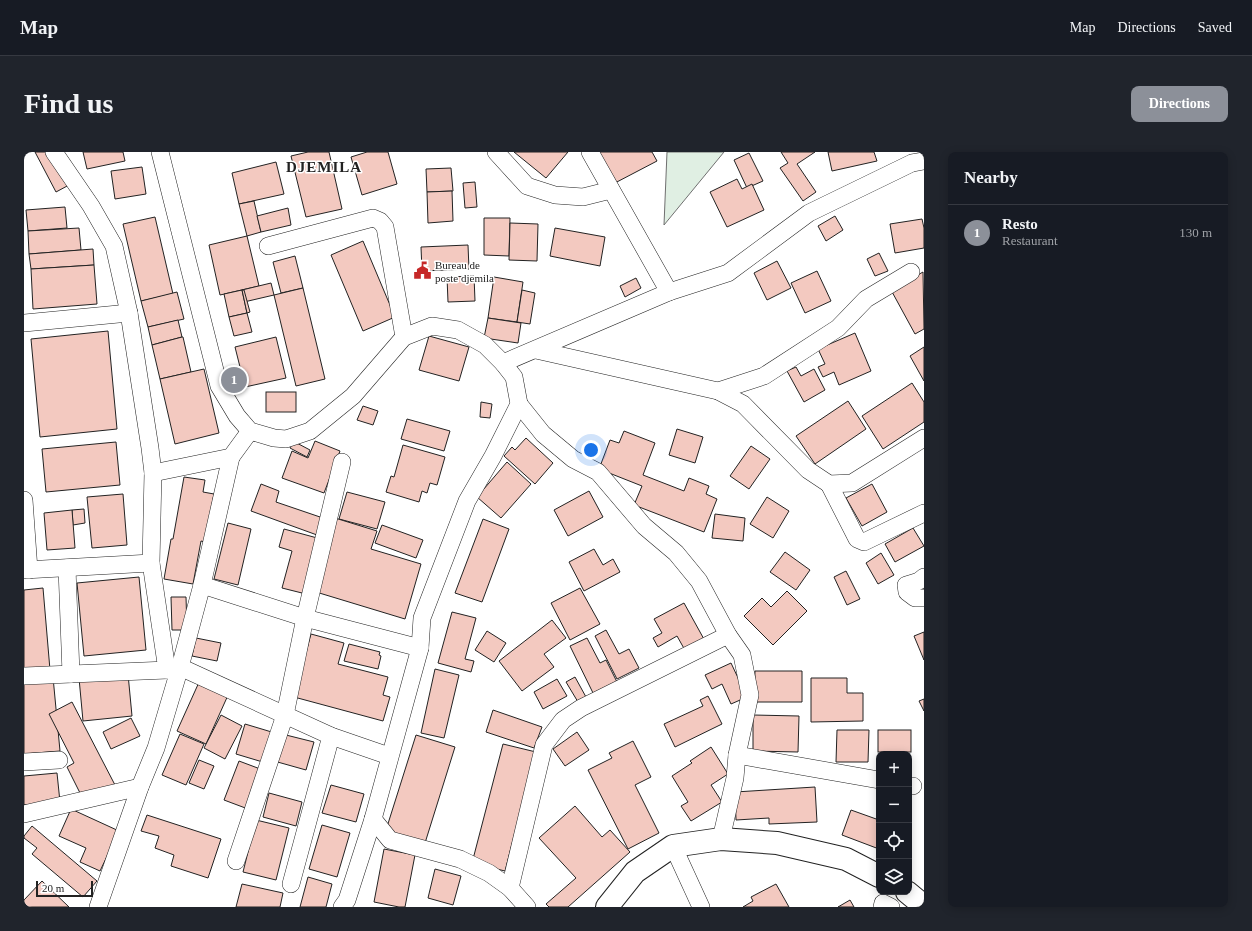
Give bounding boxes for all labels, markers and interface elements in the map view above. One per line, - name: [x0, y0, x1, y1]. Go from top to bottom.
- text: Map: [20, 17, 58, 38]
- text: Map: [1070, 20, 1095, 35]
- text: Directions: [1117, 20, 1176, 35]
- text: Saved: [1198, 20, 1232, 35]
- button: Directions: [1131, 86, 1228, 122]
- text: Find us: [24, 88, 114, 119]
- district label: DJEMILA: [286, 159, 362, 175]
- text: Nearby: [964, 168, 1018, 187]
- text: Resto: [1002, 216, 1038, 232]
- text: 1: [974, 225, 980, 240]
- text: 130 m: [1179, 225, 1212, 240]
- text: Restaurant: [1002, 233, 1058, 248]
- place label: Bureau de poste djemila: [435, 259, 494, 284]
- public building icon: Bureau de poste djemila: [412, 261, 432, 281]
- pin: 1: [221, 365, 247, 395]
- your location: [581, 440, 601, 460]
- map controls: [876, 751, 912, 895]
- button: +: [876, 751, 912, 787]
- button: −: [876, 787, 912, 823]
- button: locate: [876, 823, 912, 859]
- button: layers: [876, 859, 912, 895]
- scale bar: [36, 879, 93, 898]
- text: 20 m: [42, 882, 64, 894]

